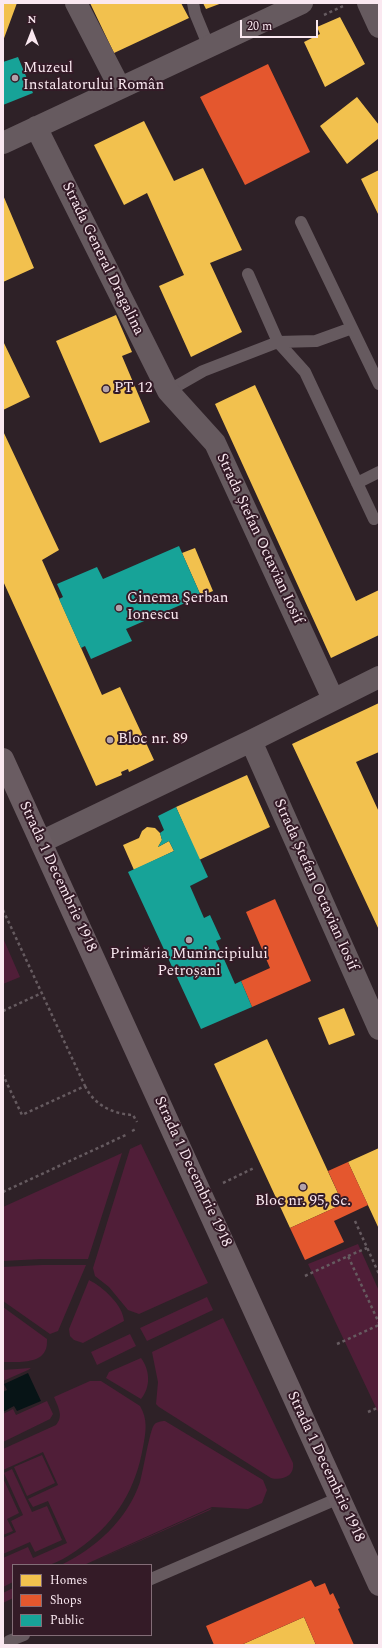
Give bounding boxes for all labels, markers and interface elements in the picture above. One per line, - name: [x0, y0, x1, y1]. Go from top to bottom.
- text: N: [28, 11, 36, 28]
- north arrow: [12, 12, 52, 52]
- scale bar: [242, 12, 320, 38]
- text: 20 m: [247, 17, 272, 36]
- place label: Muzeul Instalatorului Român: [23, 60, 164, 95]
- marker: Muzeul Instalatorului Român: [10, 73, 20, 83]
- street label: Strada General Dragalina: [57, 179, 147, 339]
- place label: PT 12: [114, 380, 152, 398]
- marker: PT 12: [101, 384, 111, 394]
- street label: Strada Ștefan Octavian Iosif: [212, 451, 306, 627]
- place label: Cinema Şerban Ionescu: [127, 590, 229, 625]
- marker: Cinema Şerban Ionescu: [114, 603, 124, 613]
- place label: Bloc nr. 89: [118, 731, 188, 749]
- marker: Bloc nr. 89: [105, 735, 115, 745]
- street label: Strada Ștefan Octavian Iosif: [269, 796, 361, 974]
- street label: Strada 1 Decembrie 1918: [14, 799, 100, 955]
- marker: Primăria Munincipiului Petroșani: [184, 935, 194, 945]
- place label: Primăria Munincipiului Petroșani: [110, 946, 268, 981]
- street label: Strada 1 Decembrie 1918: [149, 1094, 235, 1250]
- marker: Bloc nr. 95, Sc.: [298, 1182, 308, 1192]
- place label: Bloc nr. 95, Sc.: [255, 1193, 351, 1211]
- street label: Strada 1 Decembrie 1918: [282, 1389, 368, 1545]
- legend: [12, 1564, 152, 1636]
- text: Homes: [50, 1571, 88, 1590]
- text: Shops: [50, 1591, 82, 1610]
- text: Public: [50, 1611, 84, 1630]

